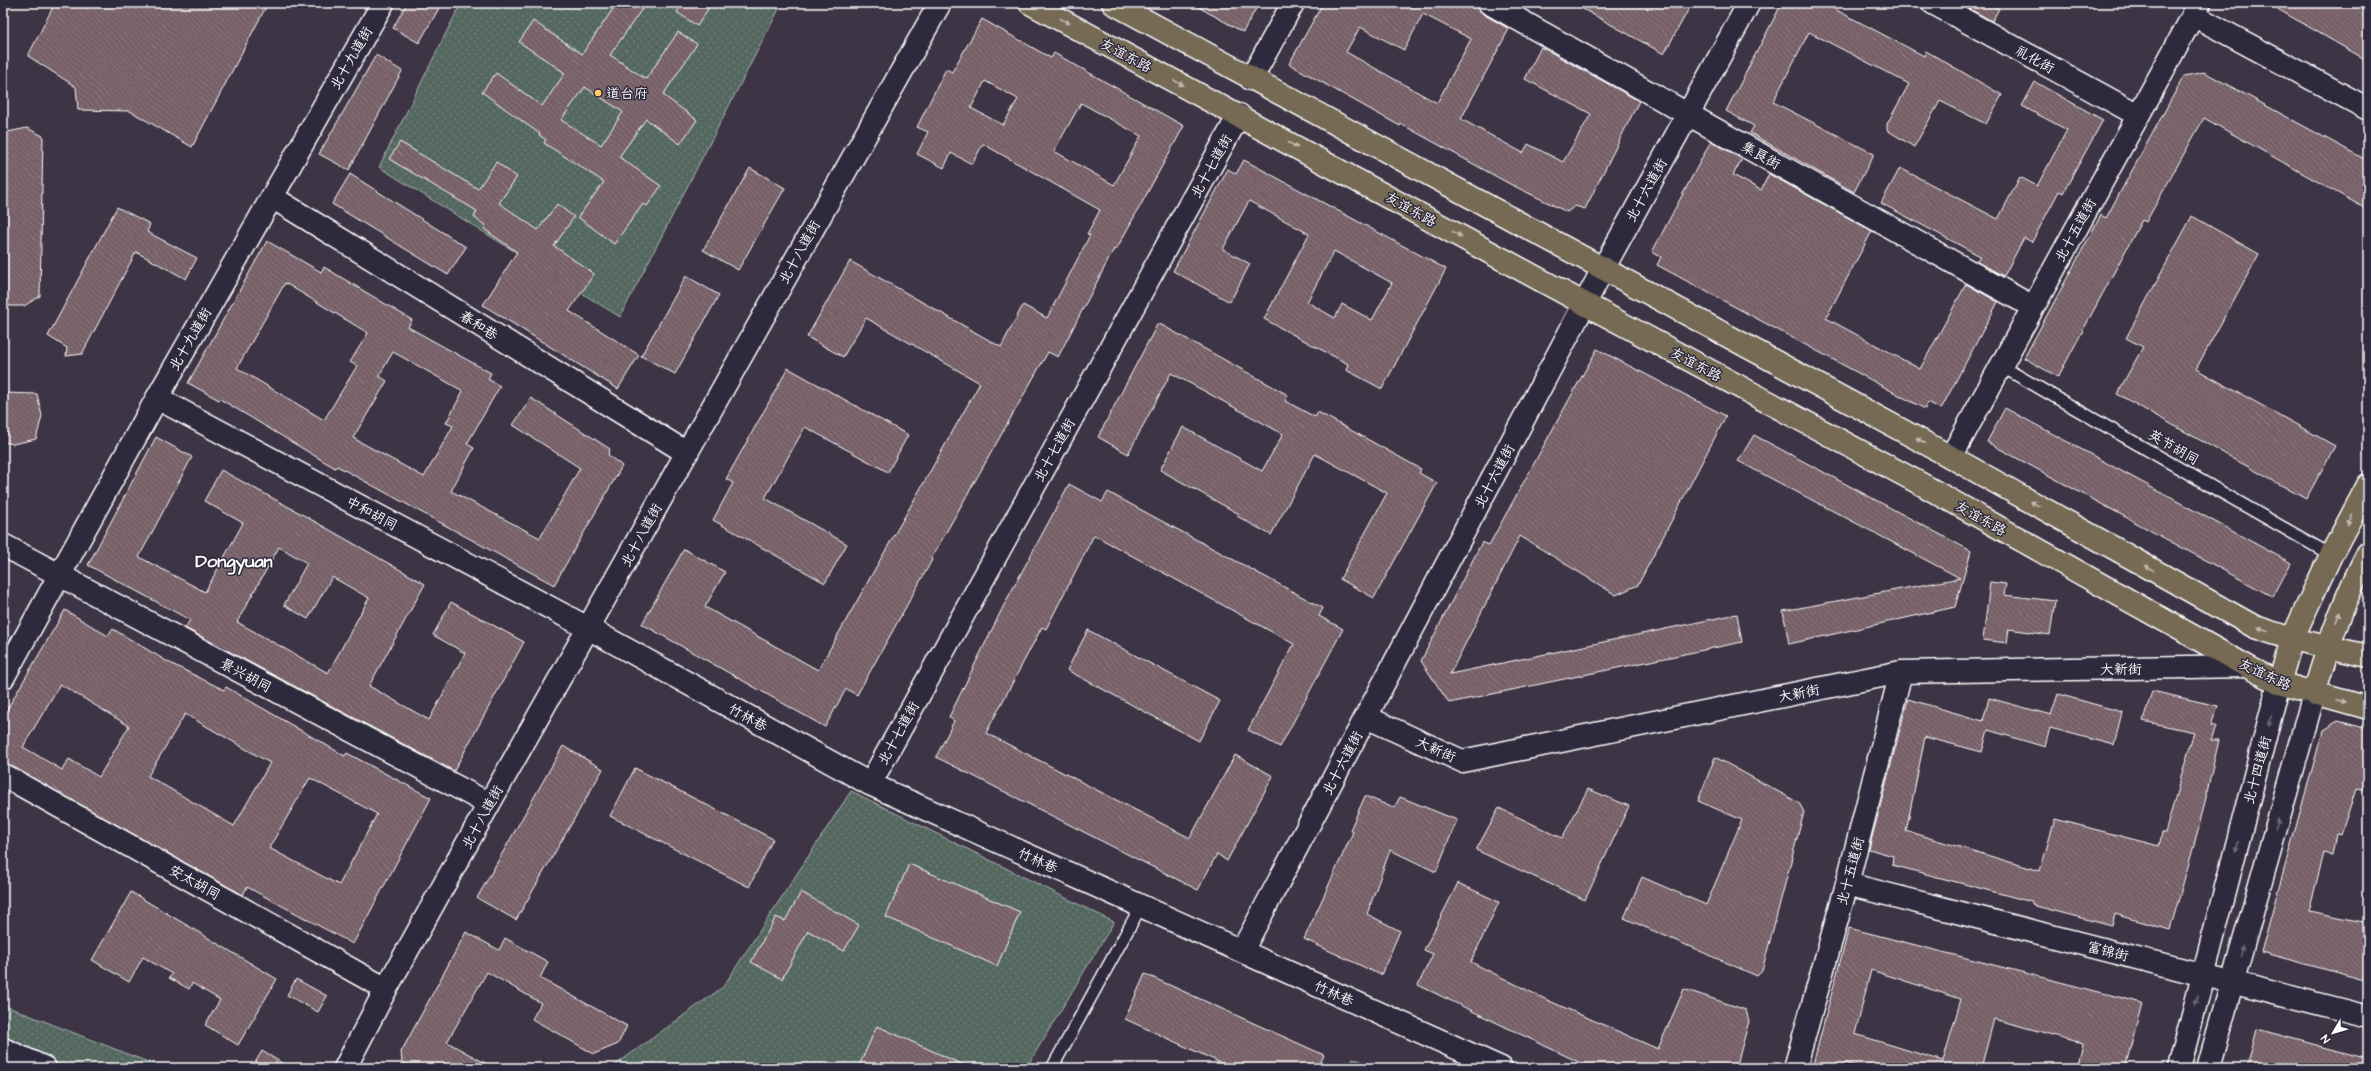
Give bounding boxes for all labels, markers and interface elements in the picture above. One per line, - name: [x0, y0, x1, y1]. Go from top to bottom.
- one-way arrow: [1059, 18, 1070, 25]
- street label: 北十九道街: [326, 23, 378, 94]
- street label: 友谊东路: [1096, 34, 1155, 78]
- street label: 礼化街: [2011, 41, 2058, 79]
- one-way arrow: [1173, 80, 1185, 86]
- place label: 道台府: [606, 84, 648, 104]
- marker: 道台府: [593, 88, 603, 98]
- street label: 北十七道街: [1186, 131, 1238, 202]
- street label: 集良街: [1737, 137, 1784, 175]
- one-way arrow: [1287, 142, 1299, 148]
- street label: 北十六道街: [1621, 155, 1673, 226]
- street label: 友谊东路: [1381, 188, 1440, 232]
- street label: 北十五道街: [2050, 195, 2102, 266]
- street label: 北十八道街: [774, 217, 826, 288]
- one-way arrow: [1451, 231, 1462, 238]
- street label: 北十九道街: [165, 304, 217, 375]
- street label: 春和巷: [455, 306, 502, 346]
- street label: 友谊东路: [1666, 343, 1725, 387]
- street label: 北十七道街: [1029, 415, 1081, 486]
- street label: 英节胡同: [2144, 425, 2203, 471]
- one-way arrow: [1915, 438, 1927, 445]
- street label: 北十六道街: [1470, 441, 1520, 512]
- street label: 中和胡同: [342, 492, 401, 536]
- street label: 友谊东路: [1951, 497, 2010, 541]
- street label: 北十八道街: [616, 500, 668, 571]
- one-way arrow: [2029, 501, 2041, 508]
- one-way arrow: [2346, 514, 2353, 526]
- district label: Dongyuan: [195, 549, 273, 575]
- one-way arrow: [2143, 564, 2155, 571]
- one-way arrow: [2336, 611, 2342, 623]
- one-way arrow: [2256, 626, 2268, 632]
- street label: 景兴胡同: [216, 654, 275, 698]
- street label: 友谊东路: [2235, 654, 2294, 696]
- street label: 大新街: [2100, 660, 2142, 680]
- street label: 大新街: [1777, 680, 1822, 708]
- street label: 北十七道街: [873, 698, 925, 769]
- one-way arrow: [2335, 698, 2347, 704]
- street label: 竹林巷: [724, 699, 772, 737]
- one-way arrow: [2266, 715, 2272, 727]
- street label: 北十六道街: [1318, 728, 1368, 799]
- street label: 大新街: [1412, 732, 1459, 768]
- street label: 北十四道街: [2239, 734, 2277, 807]
- street label: 北十八道街: [457, 782, 509, 853]
- one-way arrow: [2274, 818, 2280, 830]
- street label: 北十五道街: [1832, 835, 1870, 908]
- one-way arrow: [2234, 841, 2240, 853]
- street label: 竹林巷: [1014, 843, 1062, 879]
- street label: 安太胡同: [165, 861, 224, 905]
- street label: 富锦街: [2085, 937, 2131, 967]
- one-way arrow: [2239, 943, 2245, 955]
- street label: 竹林巷: [1310, 976, 1358, 1012]
- one-way arrow: [2194, 994, 2200, 1006]
- north arrow: [2313, 1013, 2353, 1053]
- text: N: [2317, 1031, 2334, 1046]

